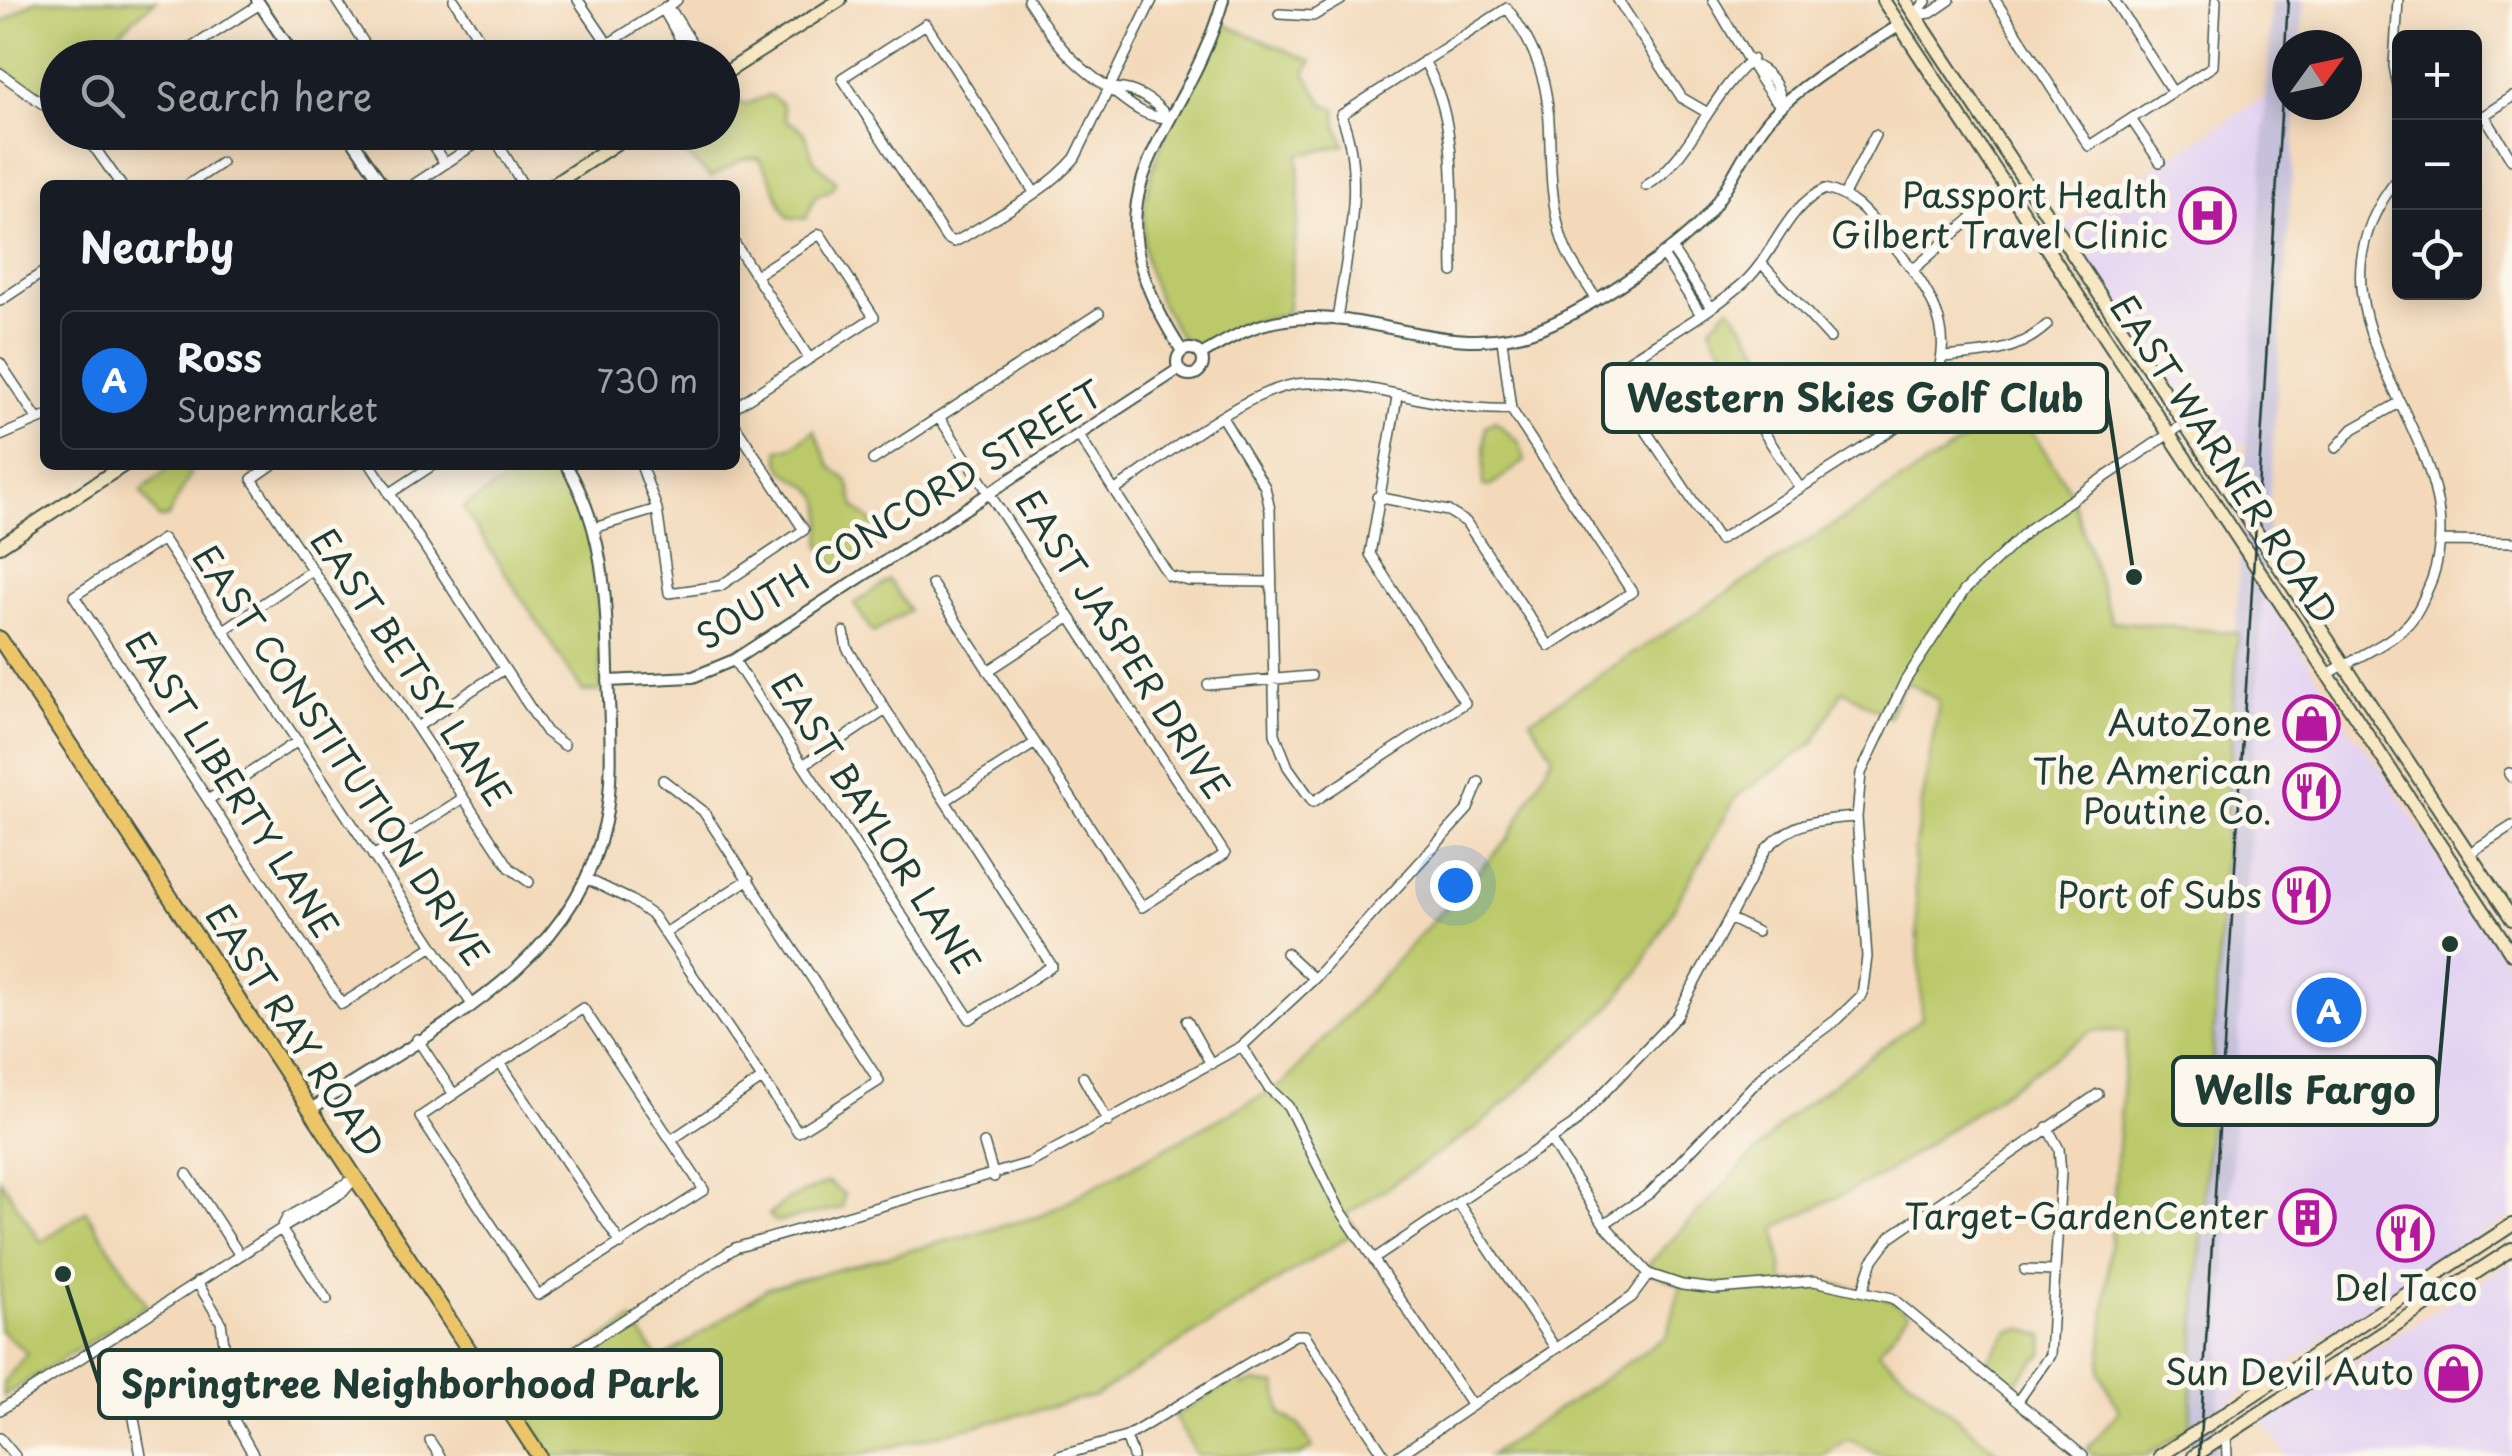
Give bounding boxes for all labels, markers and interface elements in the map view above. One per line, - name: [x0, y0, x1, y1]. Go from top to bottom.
- north arrow: [2272, 30, 2362, 120]
- map controls: [2392, 30, 2482, 300]
- button: +: [2392, 30, 2482, 120]
- search box: [40, 40, 740, 150]
- text: Search here: [155, 67, 372, 124]
- icon: search: [75, 68, 130, 123]
- button: −: [2392, 120, 2482, 210]
- place label: Passport Health Gilbert Travel Clinic: [1831, 167, 2168, 260]
- hospital icon: Passport Health Gilbert Travel Clinic: [2177, 186, 2237, 246]
- button: locate: [2392, 210, 2482, 300]
- text: Nearby: [80, 214, 234, 277]
- street label: EAST WARNER ROAD: [2098, 283, 2352, 634]
- text: Ross: [177, 328, 262, 385]
- text: A: [102, 356, 127, 404]
- text: 730 m: [597, 356, 698, 404]
- callout: Western Skies Golf Club: [1603, 364, 2107, 432]
- street label: SOUTH CONCORD STREET: [685, 367, 1112, 661]
- text: Western Skies Golf Club: [1627, 368, 2083, 425]
- text: Supermarket: [177, 385, 378, 433]
- street label: EAST JASPER DRIVE: [1004, 479, 1244, 809]
- street label: EAST BETSY LANE: [299, 516, 525, 817]
- street label: EAST CONSTITUTION DRIVE: [181, 533, 503, 976]
- street label: EAST LIBERTY LANE: [114, 619, 353, 948]
- street label: EAST BAYLOR LANE: [759, 661, 995, 984]
- shop icon: AutoZone: [2281, 694, 2341, 754]
- place label: AutoZone: [2108, 695, 2272, 748]
- place label: The American Poutine Co.: [2033, 743, 2272, 836]
- restaurant icon: The American Poutine Co.: [2281, 762, 2341, 822]
- your location: [1430, 860, 1481, 911]
- restaurant icon: Port of Subs: [2271, 866, 2331, 926]
- place label: Port of Subs: [2057, 867, 2262, 920]
- street label: EAST RAY ROAD: [194, 892, 398, 1167]
- pin: A: [2296, 972, 2362, 1048]
- callout: Wells Fargo: [2173, 1057, 2437, 1125]
- text: Wells Fargo: [2194, 1060, 2416, 1117]
- building icon: Target-GardenCenter: [2277, 1187, 2337, 1247]
- place label: Target-GardenCenter: [1904, 1188, 2269, 1241]
- restaurant icon: Del Taco: [2376, 1203, 2436, 1263]
- place label: Del Taco: [2334, 1260, 2478, 1313]
- shop icon: Sun Devil Auto: [2423, 1343, 2483, 1403]
- place label: Sun Devil Auto: [2164, 1344, 2414, 1397]
- callout: Springtree Neighborhood Park: [99, 1350, 721, 1418]
- text: Springtree Neighborhood Park: [121, 1354, 699, 1411]

